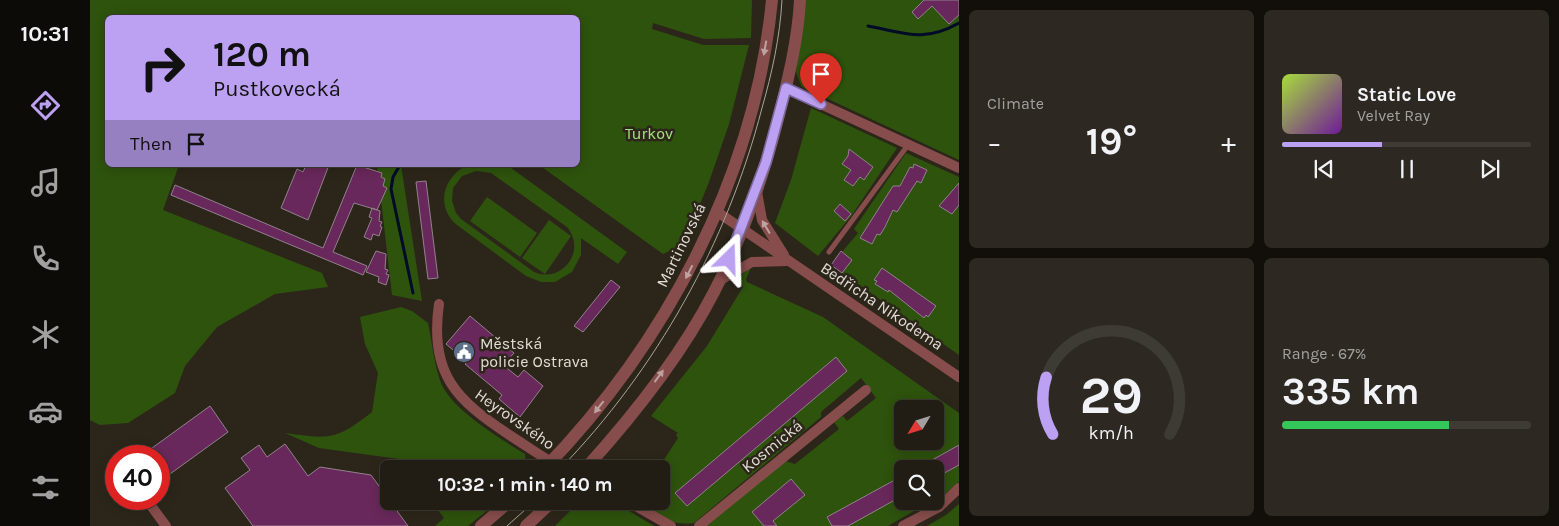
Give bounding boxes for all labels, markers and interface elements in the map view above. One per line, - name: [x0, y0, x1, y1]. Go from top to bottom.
- text: 10:31: [20, 21, 70, 47]
- text: 120 m: [213, 34, 311, 75]
- icon: right: [130, 35, 195, 100]
- one-way arrow: [761, 41, 769, 57]
- pin: [800, 53, 842, 104]
- icon: arrive: [807, 60, 835, 88]
- text: Pustkovecká: [213, 76, 341, 102]
- text: Static Love: [1357, 84, 1456, 106]
- icon: directions: [28, 88, 63, 123]
- text: Climate: [987, 94, 1044, 113]
- text: Velvet Ray: [1357, 106, 1430, 125]
- text: 19°: [1086, 119, 1137, 164]
- park label: Turkov: [625, 124, 673, 143]
- text: −: [987, 126, 1002, 159]
- text: +: [1221, 126, 1236, 159]
- icon: arrive: [182, 130, 210, 158]
- text: Then: [130, 133, 172, 155]
- icon: previous: [1310, 155, 1338, 183]
- icon: pause: [1393, 155, 1421, 183]
- icon: next: [1476, 155, 1504, 183]
- icon: music: [28, 165, 63, 200]
- street label: Martinovská: [652, 200, 710, 290]
- one-way arrow: [762, 220, 771, 233]
- position arrow: [702, 232, 754, 284]
- icon: phone: [28, 241, 63, 276]
- street label: Bedřicha Nikodema: [817, 258, 947, 354]
- one-way arrow: [685, 265, 693, 279]
- icon: climate: [28, 317, 63, 352]
- place label: Městská policie Ostrava: [480, 334, 589, 371]
- public building icon: Městská policie Ostrava: [452, 340, 476, 364]
- text: Range · 67%: [1282, 344, 1366, 363]
- text: 29: [1080, 365, 1143, 426]
- one-way arrow: [654, 369, 664, 383]
- text: 335 km: [1282, 369, 1420, 414]
- street label: Heyrovského: [471, 385, 559, 453]
- icon: car: [28, 394, 63, 429]
- one-way arrow: [593, 400, 604, 413]
- north arrow: [894, 400, 944, 450]
- map controls: [894, 400, 944, 510]
- street label: Kosmická: [738, 416, 806, 476]
- text: km/h: [1089, 423, 1134, 444]
- speed limit sign: 40: [105, 445, 170, 510]
- button: search: [894, 460, 944, 510]
- icon: filters: [28, 470, 63, 505]
- text: 10:32 · 1 min · 140 m: [437, 474, 613, 496]

